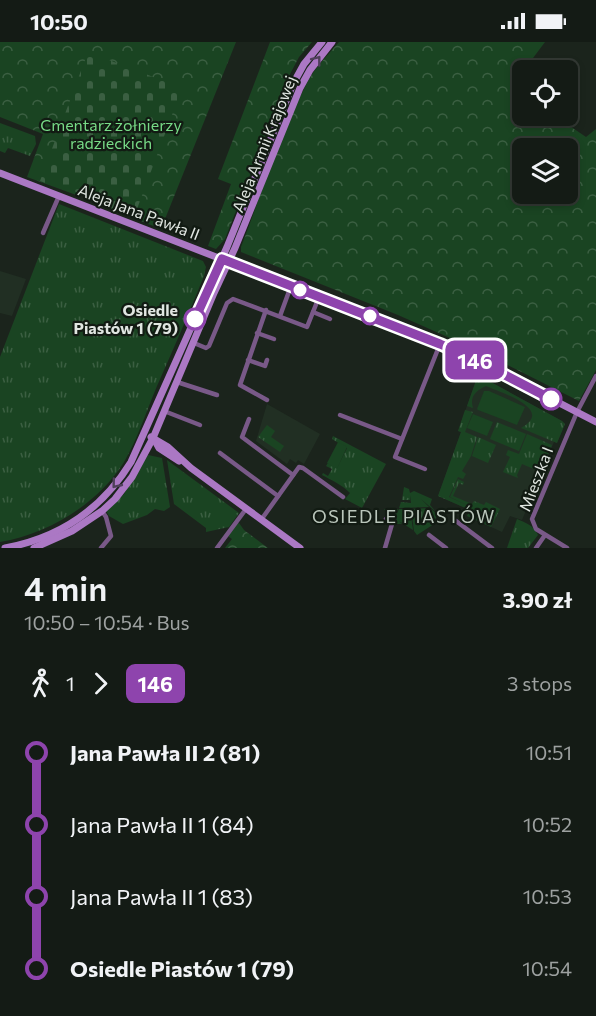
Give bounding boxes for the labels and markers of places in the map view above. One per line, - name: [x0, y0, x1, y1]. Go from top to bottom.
- unlabelled marker: [291, 281, 309, 299]
- place label: Osiedle Piastów 1 (79): [74, 300, 178, 337]
- unlabelled marker: [361, 307, 379, 325]
- marker: Osiedle Piastów 1 (79): [184, 308, 206, 330]
- unlabelled marker: [540, 388, 562, 410]

